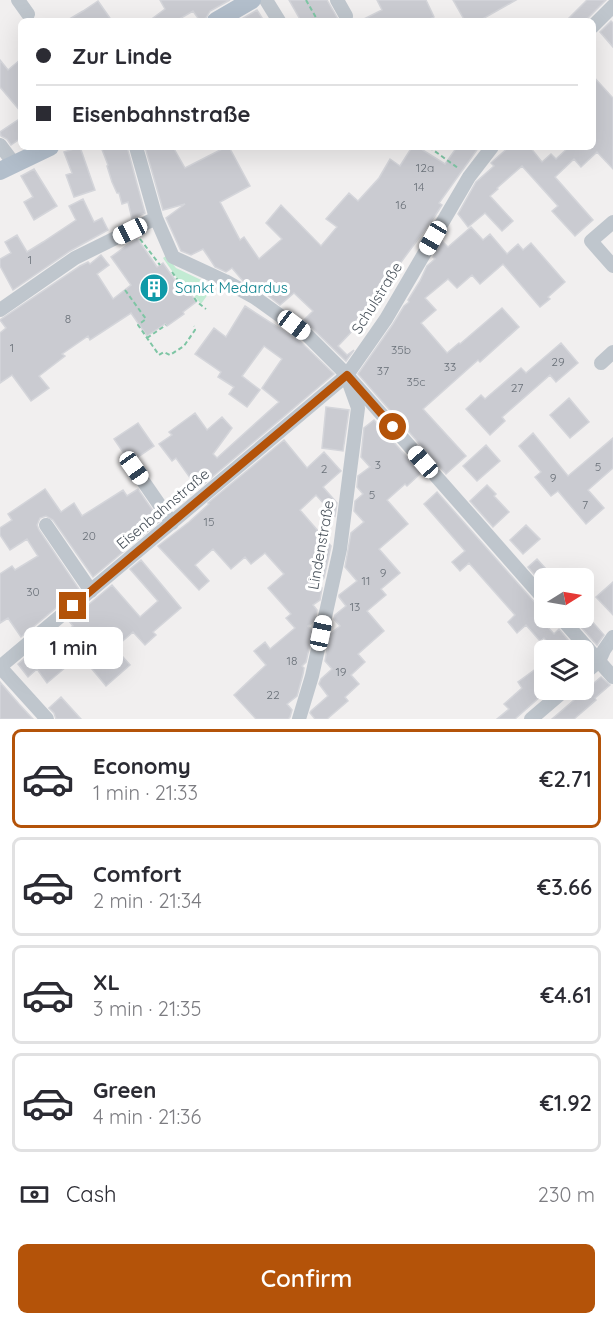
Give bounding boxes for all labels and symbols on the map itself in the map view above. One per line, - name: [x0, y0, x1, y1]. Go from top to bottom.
- house number: 12a: [416, 160, 434, 175]
- house number: 14: [414, 179, 424, 194]
- house number: 16: [396, 197, 407, 212]
- car: [110, 215, 150, 247]
- car: [416, 218, 450, 258]
- house number: 1: [28, 252, 32, 267]
- street label: Schulstraße: [347, 258, 406, 337]
- building icon: Sankt Medardus: [138, 272, 170, 304]
- place label: Sankt Medardus: [175, 278, 288, 297]
- car: [274, 307, 314, 343]
- house number: 8: [65, 311, 71, 326]
- house number: 1: [10, 340, 14, 355]
- house number: 35b: [391, 342, 411, 357]
- house number: 29: [551, 354, 565, 369]
- house number: 33: [444, 359, 456, 374]
- house number: 37: [377, 363, 389, 378]
- house number: 35c: [406, 374, 426, 389]
- house number: 27: [511, 380, 523, 395]
- route start: [379, 413, 406, 440]
- car: [404, 443, 442, 481]
- car: [116, 448, 152, 488]
- house number: 3: [375, 457, 381, 472]
- house number: 5: [595, 459, 601, 474]
- house number: 2: [321, 461, 328, 476]
- street label: Eisenbahnstraße: [112, 464, 213, 553]
- house number: 9: [550, 470, 557, 485]
- house number: 5: [369, 487, 375, 502]
- house number: 7: [582, 497, 588, 512]
- street label: Lindenstraße: [303, 499, 338, 591]
- house number: 15: [204, 514, 214, 529]
- house number: 20: [82, 528, 96, 543]
- house number: 9: [380, 565, 387, 580]
- north arrow: [534, 568, 594, 628]
- house number: 11: [362, 573, 370, 588]
- house number: 30: [26, 584, 40, 599]
- route end: [59, 592, 86, 619]
- house number: 13: [350, 599, 360, 614]
- car: [308, 614, 334, 652]
- callout: 1 min: [23, 627, 122, 669]
- house number: 18: [287, 653, 297, 668]
- house number: 19: [335, 664, 347, 679]
- house number: 22: [266, 687, 280, 702]

